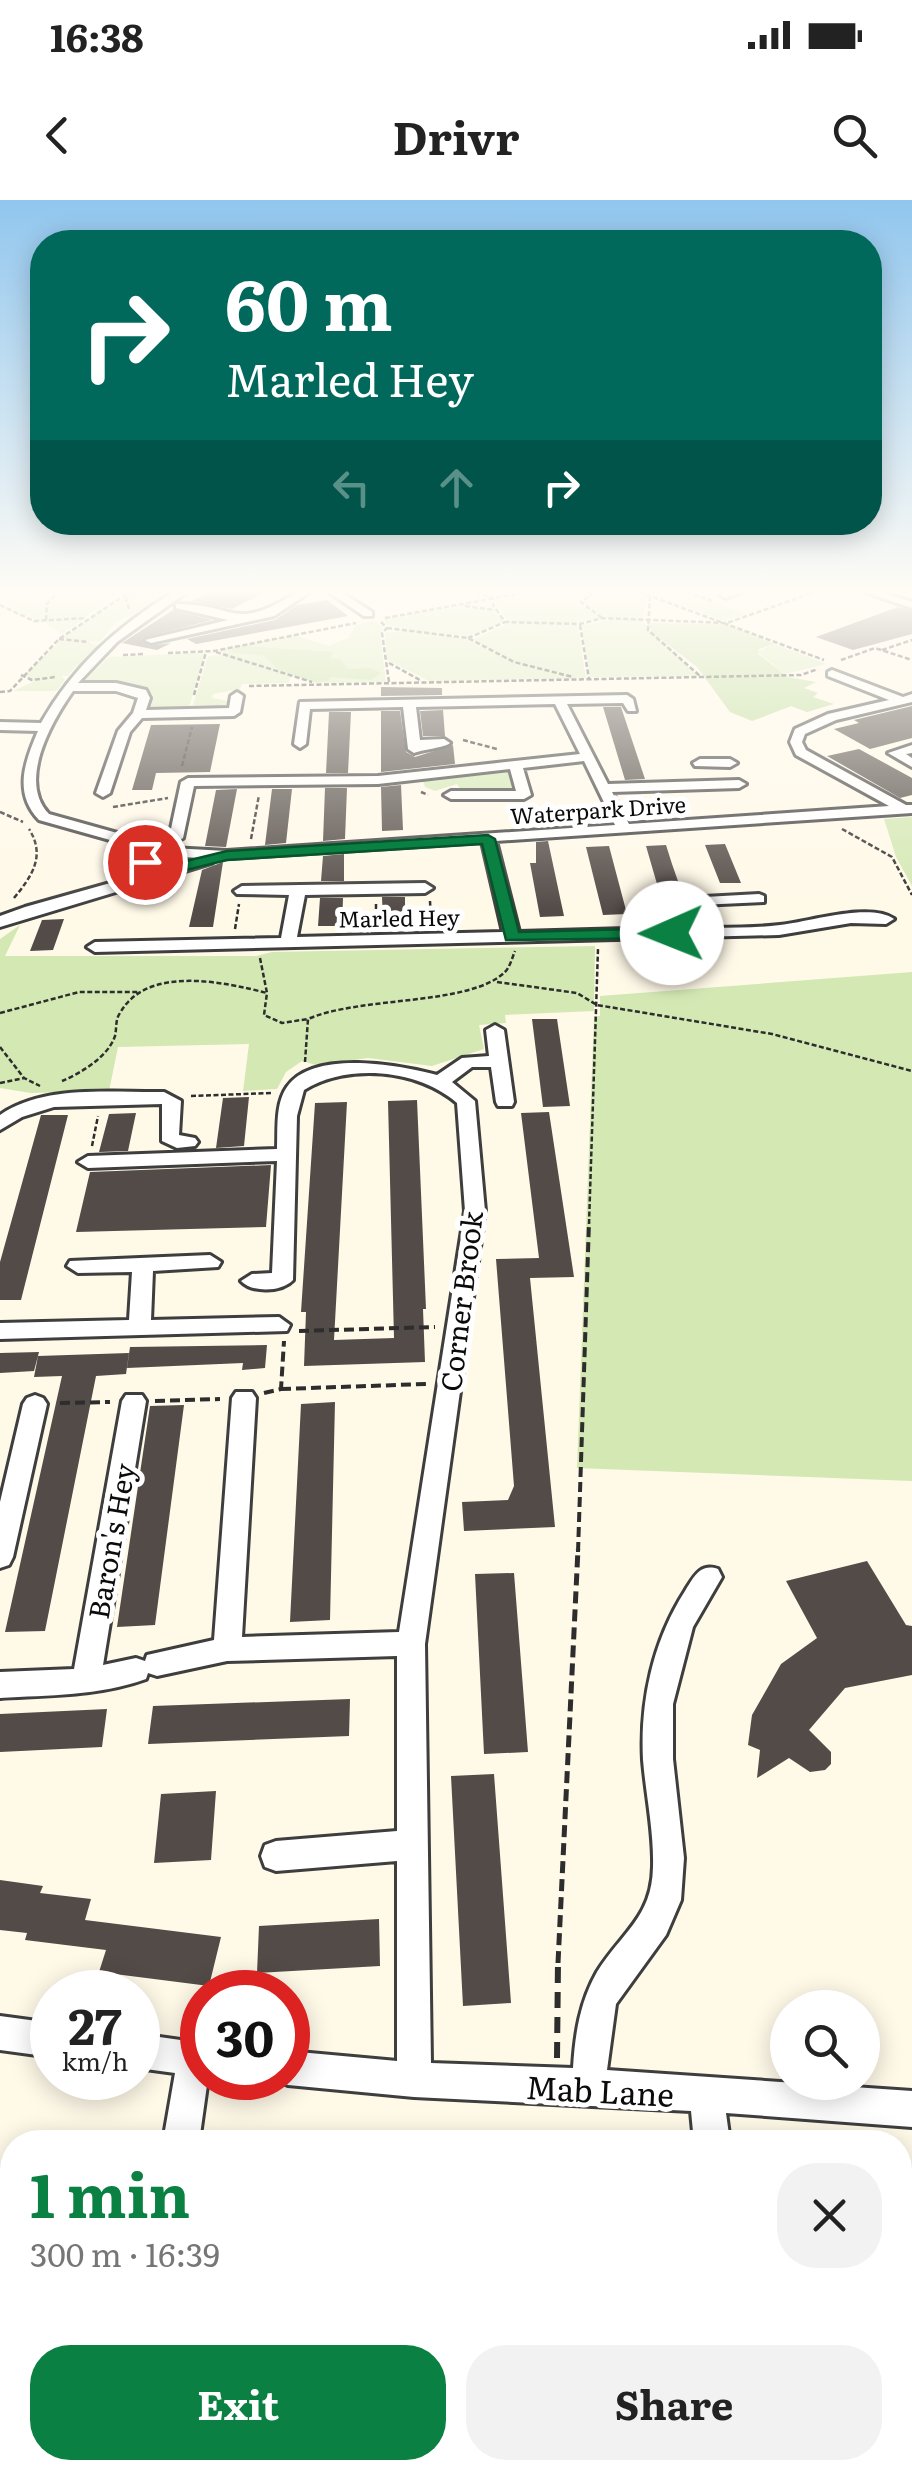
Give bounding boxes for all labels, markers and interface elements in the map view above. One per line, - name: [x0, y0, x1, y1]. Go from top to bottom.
- text: 16:38: [50, 7, 144, 64]
- text: Drivr: [392, 102, 520, 169]
- icon: back: [30, 108, 85, 163]
- icon: search: [827, 108, 882, 163]
- text: 60 m: [225, 249, 393, 353]
- icon: right: [60, 270, 190, 400]
- text: Marled Hey: [225, 344, 474, 411]
- icon: left: [324, 460, 379, 515]
- icon: ahead: [429, 460, 484, 515]
- icon: right: [534, 460, 589, 515]
- street label: Waterpark Drive: [509, 786, 687, 832]
- pin: [103, 820, 188, 905]
- icon: arrive: [118, 835, 173, 890]
- position arrow: [620, 881, 724, 985]
- street label: Marled Hey: [338, 899, 460, 935]
- street label: Corner Brook: [428, 1208, 492, 1394]
- street label: Baron's Hey: [76, 1459, 144, 1622]
- speed limit sign: 30: [180, 1970, 310, 2100]
- text: 27: [68, 1986, 122, 2060]
- map controls: [770, 1990, 880, 2100]
- button: search: [770, 1990, 880, 2100]
- text: km/h: [62, 2042, 128, 2079]
- street label: Mab Lane: [525, 2061, 675, 2117]
- text: 1 min: [30, 2147, 190, 2236]
- button: close: [777, 2163, 882, 2268]
- text: 300 m · 16:39: [30, 2229, 220, 2277]
- button: Exit: [30, 2345, 446, 2460]
- button: Share: [466, 2345, 882, 2460]

